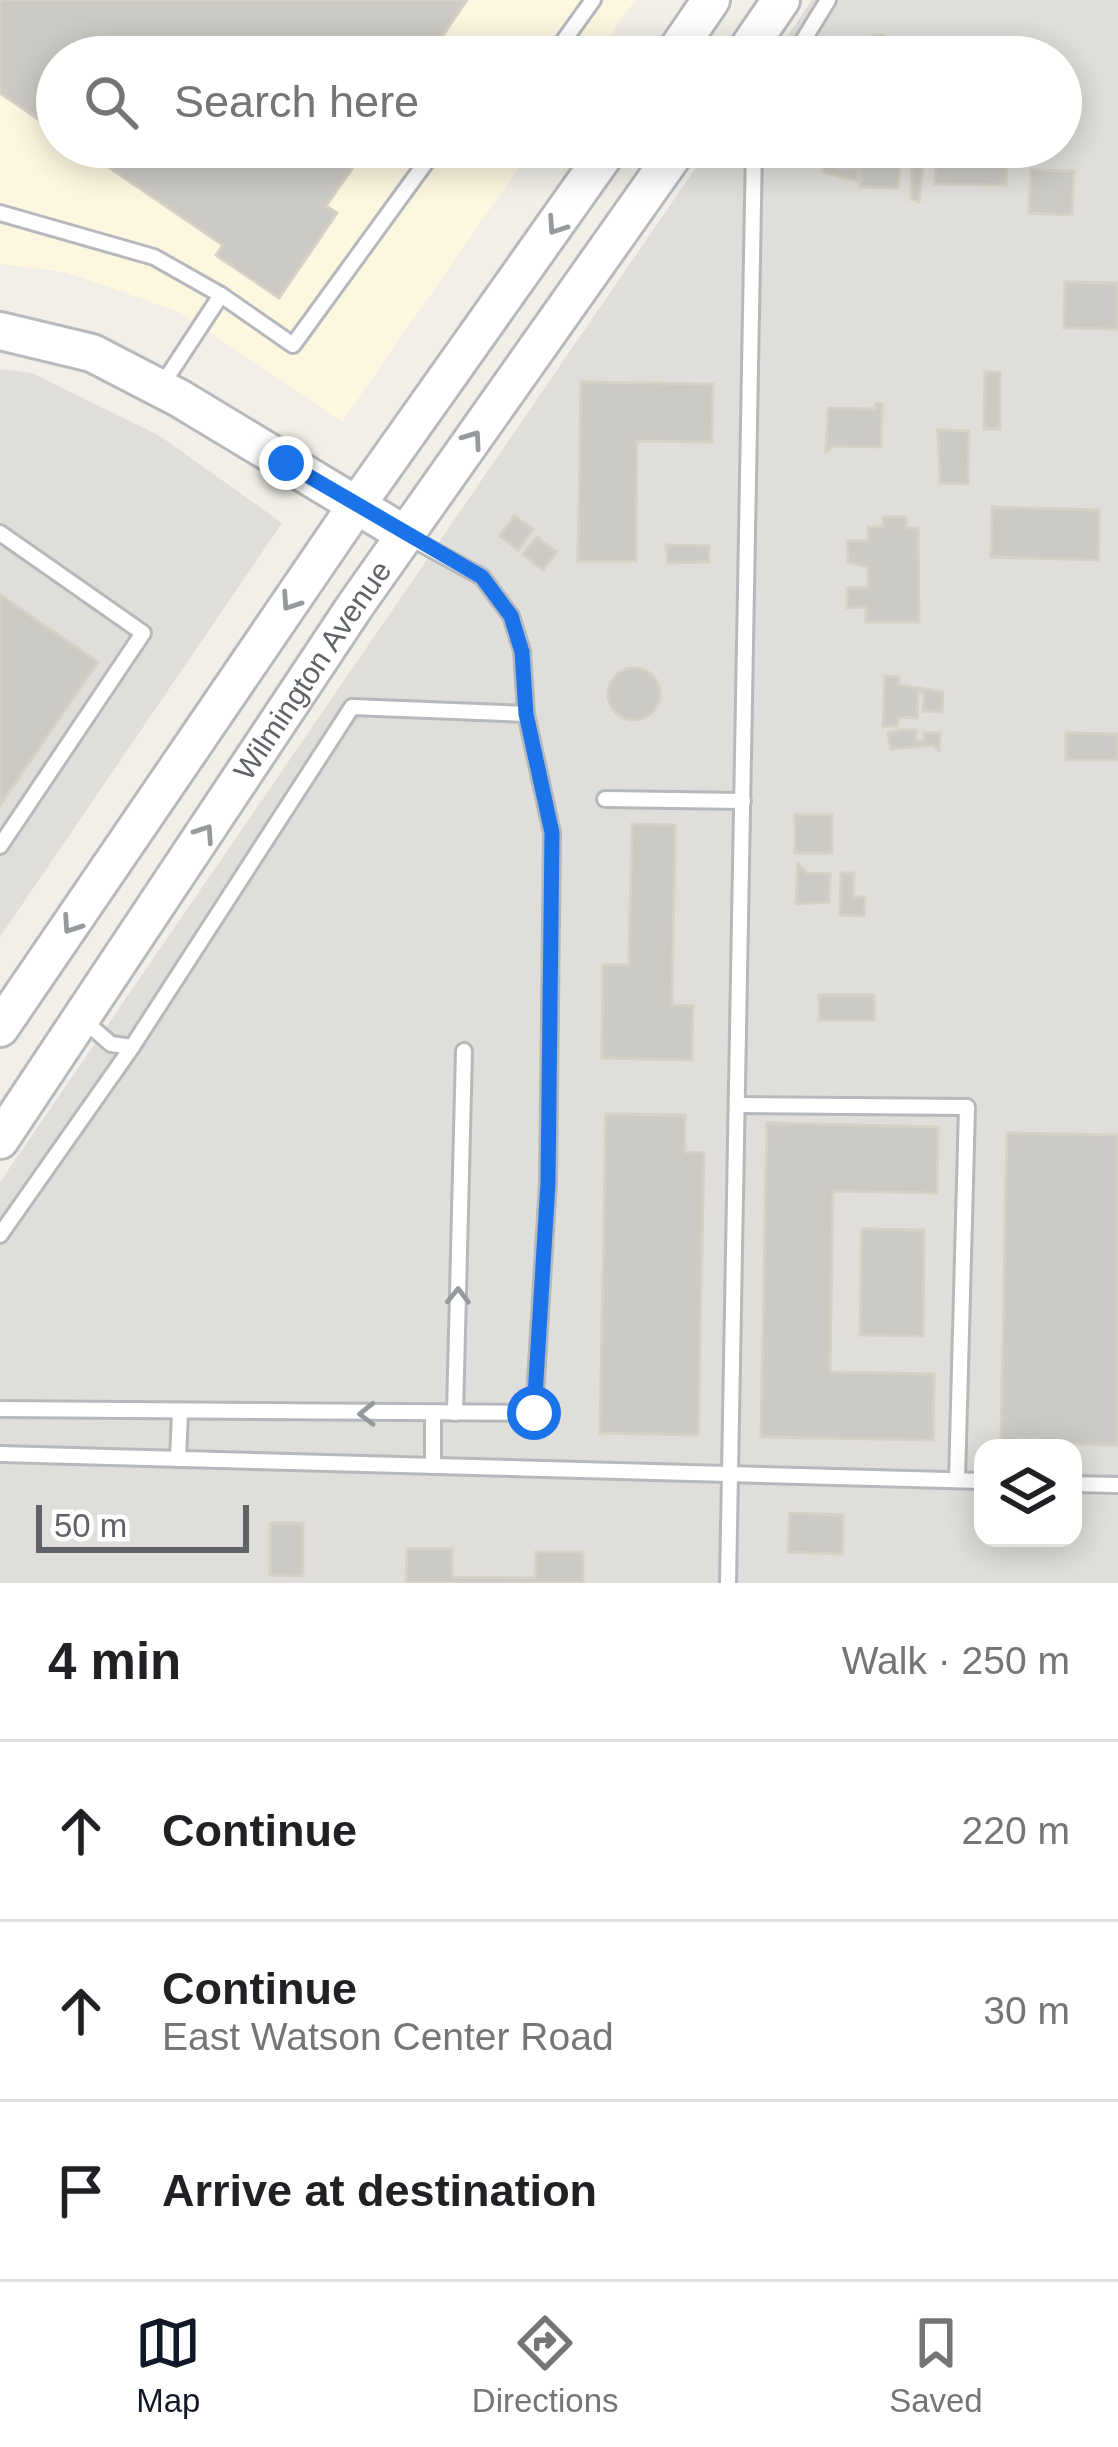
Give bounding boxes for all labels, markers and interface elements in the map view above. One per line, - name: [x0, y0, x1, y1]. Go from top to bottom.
- search box: [36, 36, 1082, 168]
- icon: search: [78, 69, 144, 135]
- text: Search here: [174, 76, 419, 127]
- one-way arrow: [549, 213, 571, 235]
- one-way arrow: [459, 430, 481, 452]
- route end: [259, 436, 313, 490]
- street label: Wilmington Avenue: [227, 555, 397, 786]
- one-way arrow: [282, 589, 304, 611]
- one-way arrow: [190, 824, 212, 846]
- one-way arrow: [63, 912, 85, 934]
- one-way arrow: [444, 1286, 470, 1305]
- route start: [507, 1386, 561, 1440]
- one-way arrow: [357, 1401, 375, 1427]
- map controls: [974, 1439, 1082, 1547]
- button: layers: [974, 1439, 1082, 1547]
- scale bar: [36, 1499, 249, 1552]
- text: 50 m: [54, 1507, 127, 1544]
- text: 4 min: [48, 1633, 181, 1690]
- text: Walk · 250 m: [842, 1639, 1070, 1682]
- icon: ahead: [48, 1798, 114, 1864]
- text: Continue: [162, 1805, 357, 1856]
- text: 220 m: [962, 1809, 1070, 1852]
- text: Continue: [162, 1963, 357, 2014]
- icon: ahead: [48, 1978, 114, 2044]
- text: 30 m: [983, 1989, 1070, 2032]
- text: East Watson Center Road: [162, 2015, 614, 2058]
- icon: arrive: [48, 2158, 114, 2224]
- text: Arrive at destination: [162, 2165, 597, 2216]
- tab: Map: [135, 2310, 201, 2420]
- tab: Directions: [472, 2310, 619, 2420]
- tab: Saved: [889, 2310, 983, 2420]

